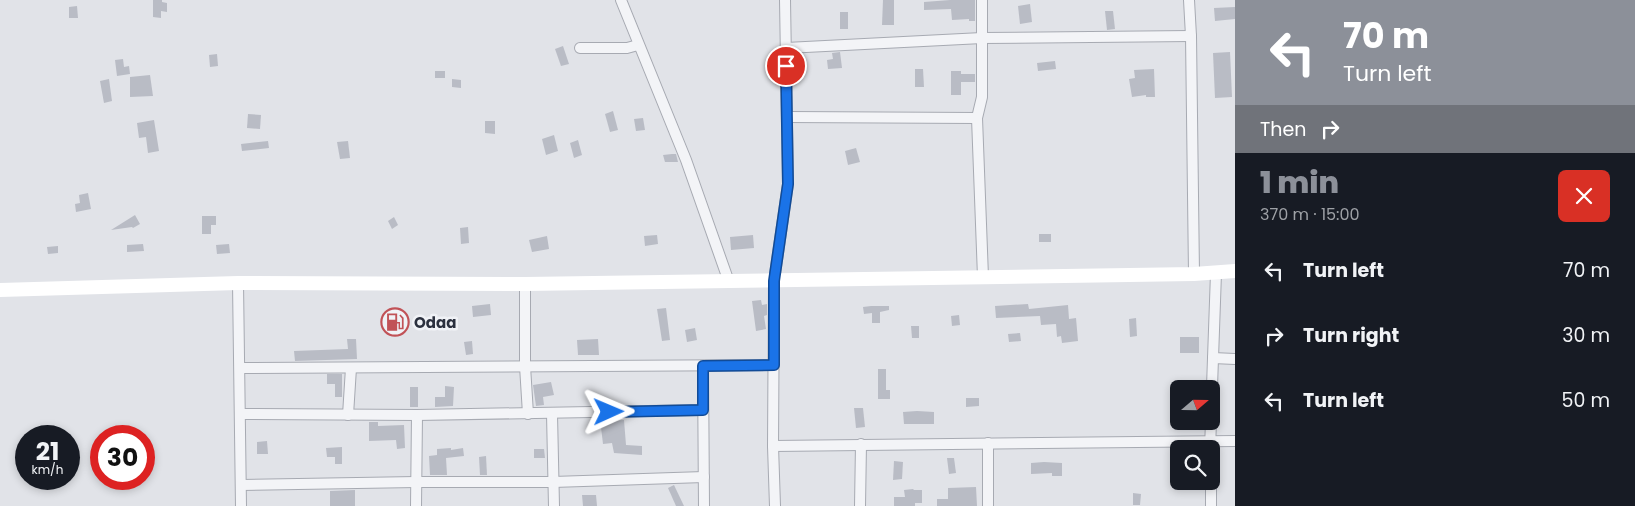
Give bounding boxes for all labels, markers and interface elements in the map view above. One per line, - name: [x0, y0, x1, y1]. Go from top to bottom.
- text: 70 m: [1343, 11, 1429, 60]
- icon: left: [1260, 20, 1325, 85]
- pin: [765, 45, 807, 87]
- icon: arrive: [772, 52, 800, 80]
- text: Turn left: [1343, 58, 1431, 89]
- icon: right: [1316, 115, 1344, 143]
- text: Then: [1260, 116, 1306, 143]
- text: 1 min: [1260, 161, 1339, 204]
- button: close: [1558, 170, 1610, 222]
- text: 370 m · 15:00: [1260, 203, 1360, 226]
- icon: left: [1260, 257, 1288, 285]
- text: Turn left: [1303, 257, 1384, 284]
- text: 70 m: [1563, 257, 1610, 284]
- fuel station icon: Odaa: [380, 307, 410, 337]
- place label: Odaa: [414, 312, 456, 333]
- icon: right: [1260, 322, 1288, 350]
- text: Turn right: [1303, 322, 1399, 349]
- text: 30 m: [1562, 322, 1610, 349]
- north arrow: [1170, 380, 1220, 430]
- map controls: [1170, 380, 1220, 490]
- position arrow: [582, 385, 634, 437]
- icon: left: [1260, 387, 1288, 415]
- text: Turn left: [1303, 387, 1384, 414]
- text: 50 m: [1561, 387, 1610, 414]
- speed limit sign: 30: [90, 425, 155, 490]
- text: 21: [36, 434, 59, 469]
- button: search: [1170, 440, 1220, 490]
- text: km/h: [32, 461, 63, 478]

